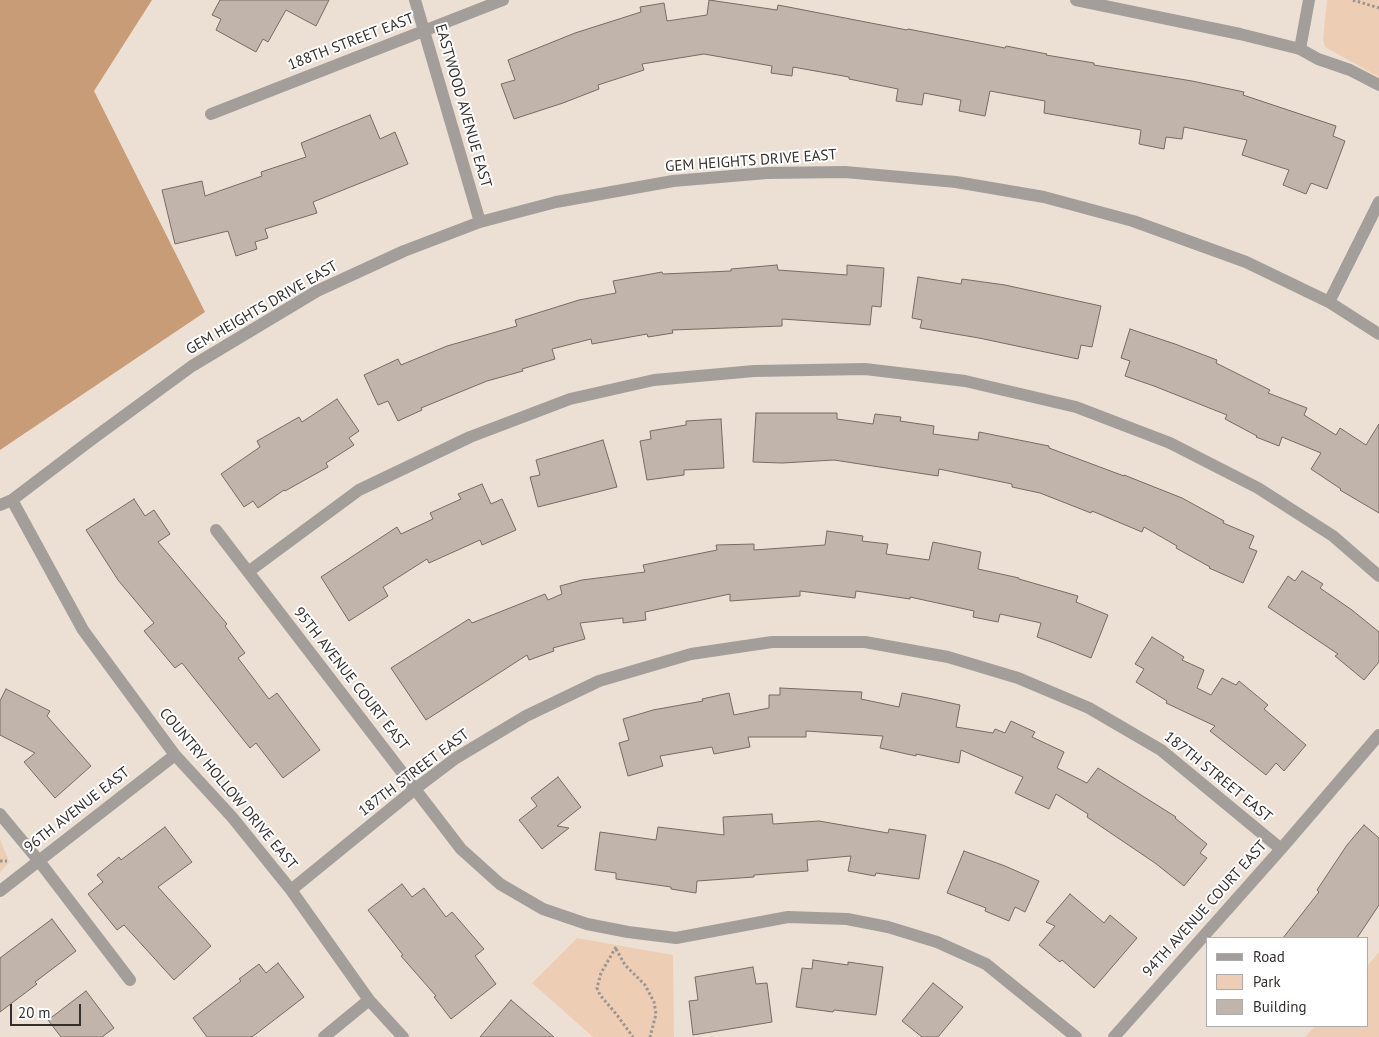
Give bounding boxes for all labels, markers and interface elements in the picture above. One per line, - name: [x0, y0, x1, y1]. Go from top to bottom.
- street label: 188TH STREET EAST: [285, 10, 417, 74]
- street label: EASTWOOD AVENUE EAST: [431, 22, 495, 190]
- street label: GEM HEIGHTS DRIVE EAST: [665, 146, 837, 176]
- street label: GEM HEIGHTS DRIVE EAST: [183, 257, 341, 359]
- street label: 95TH AVENUE COURT EAST: [289, 604, 413, 754]
- street label: COUNTRY HOLLOW DRIVE EAST: [155, 705, 301, 873]
- street label: 187TH STREET EAST: [355, 726, 473, 820]
- street label: 187TH STREET EAST: [1160, 728, 1276, 826]
- street label: 96TH AVENUE EAST: [21, 763, 133, 857]
- street label: 94TH AVENUE COURT EAST: [1139, 837, 1271, 981]
- legend: [1206, 937, 1369, 1027]
- text: Road: [1253, 947, 1285, 966]
- text: Park: [1253, 972, 1281, 991]
- scale bar: [12, 994, 84, 1026]
- text: Building: [1253, 997, 1307, 1016]
- text: 20 m: [18, 1003, 51, 1022]

